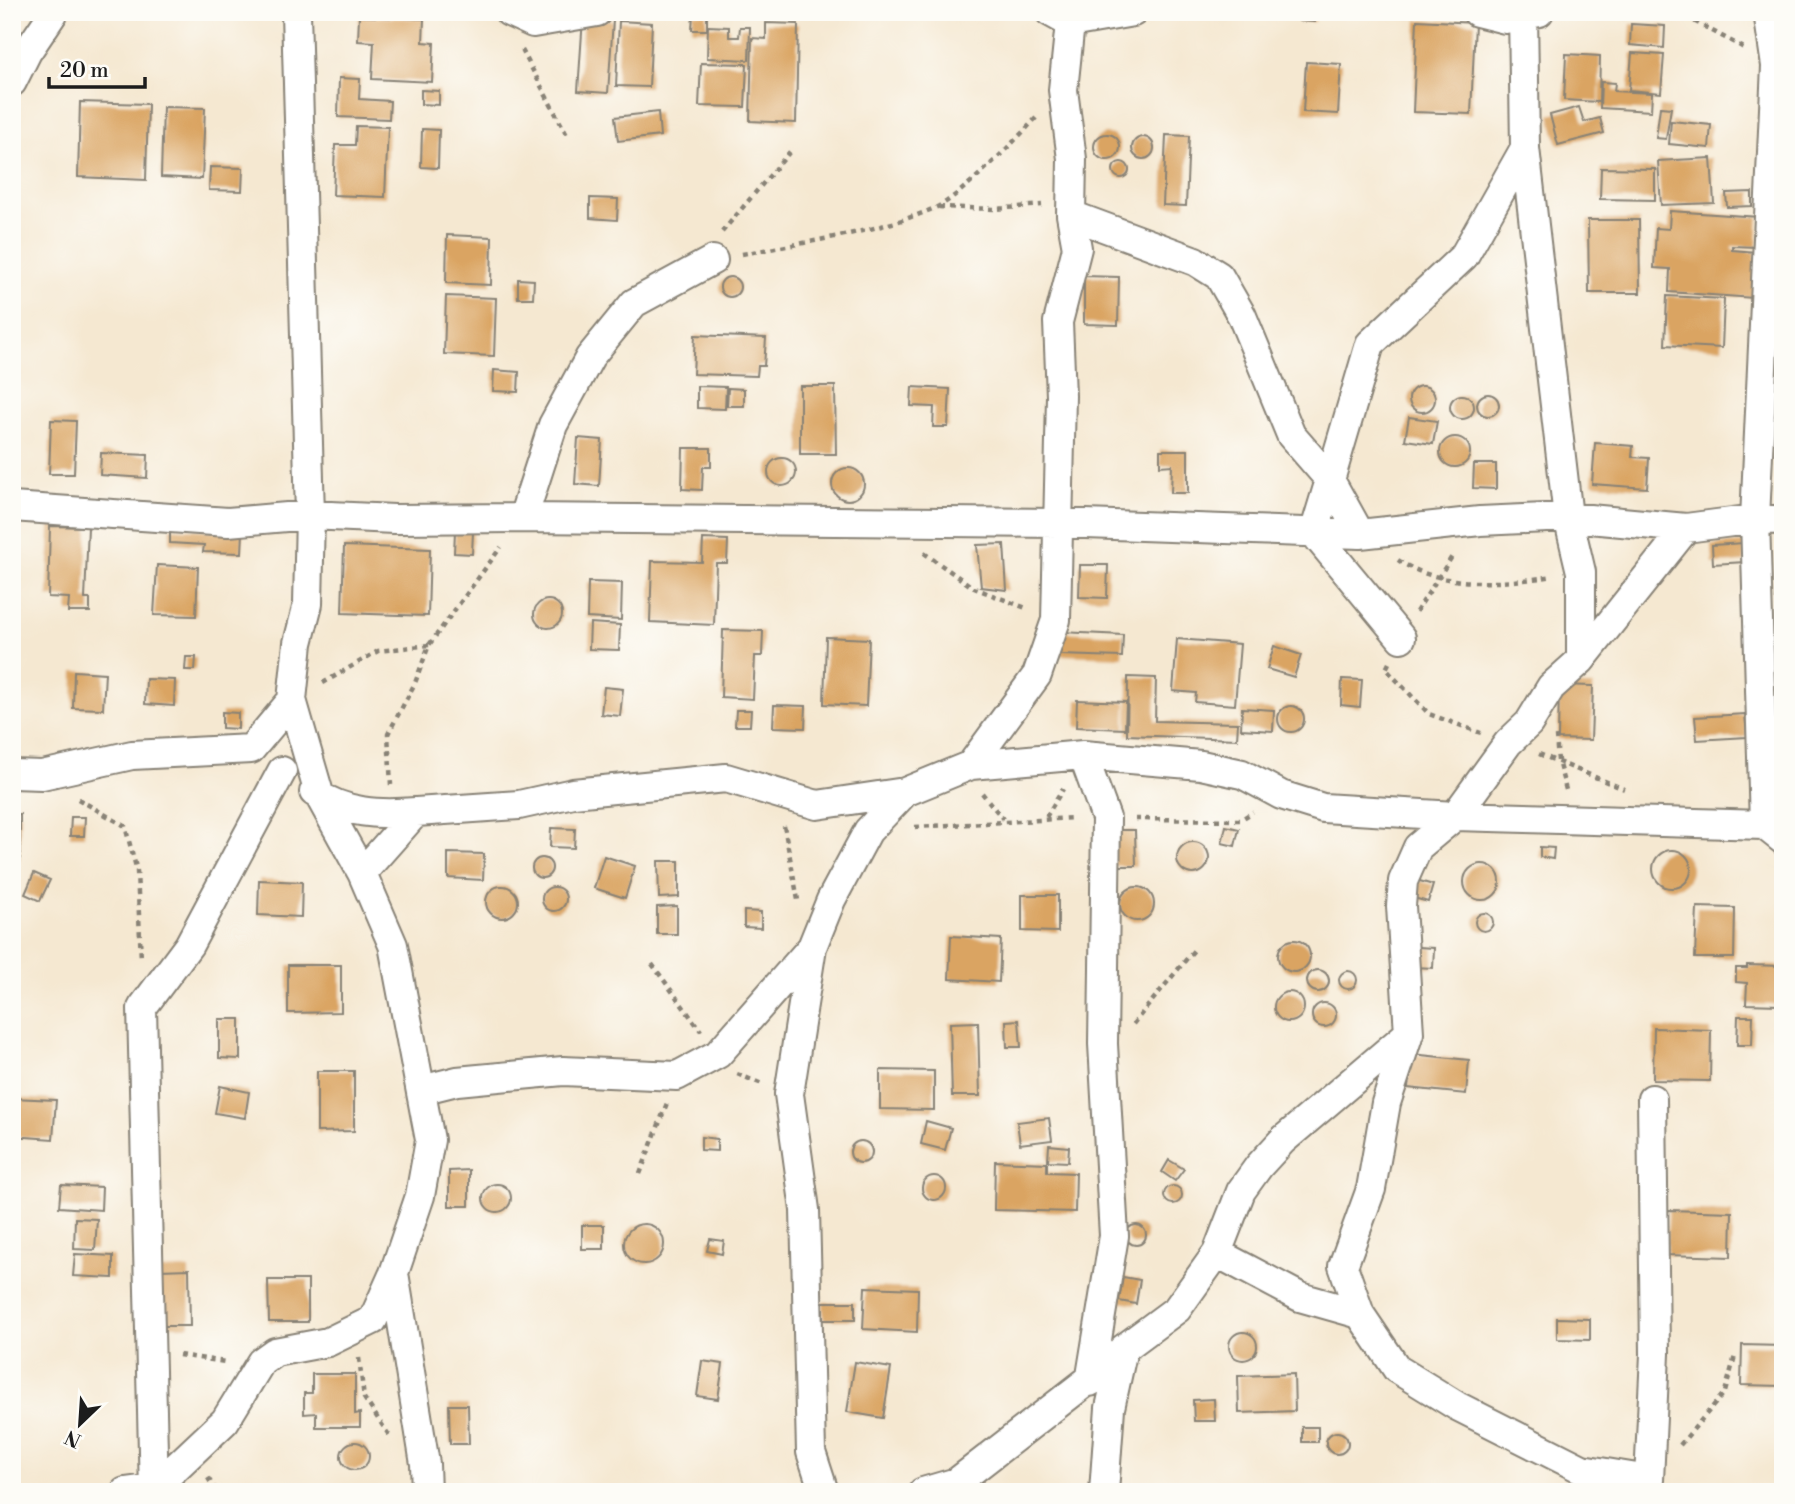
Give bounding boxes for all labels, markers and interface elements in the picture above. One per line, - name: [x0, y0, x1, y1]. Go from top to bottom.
- scale bar: [49, 46, 145, 90]
- text: 20 m: [60, 58, 109, 84]
- north arrow: [46, 1388, 116, 1458]
- text: N: [61, 1424, 85, 1453]

